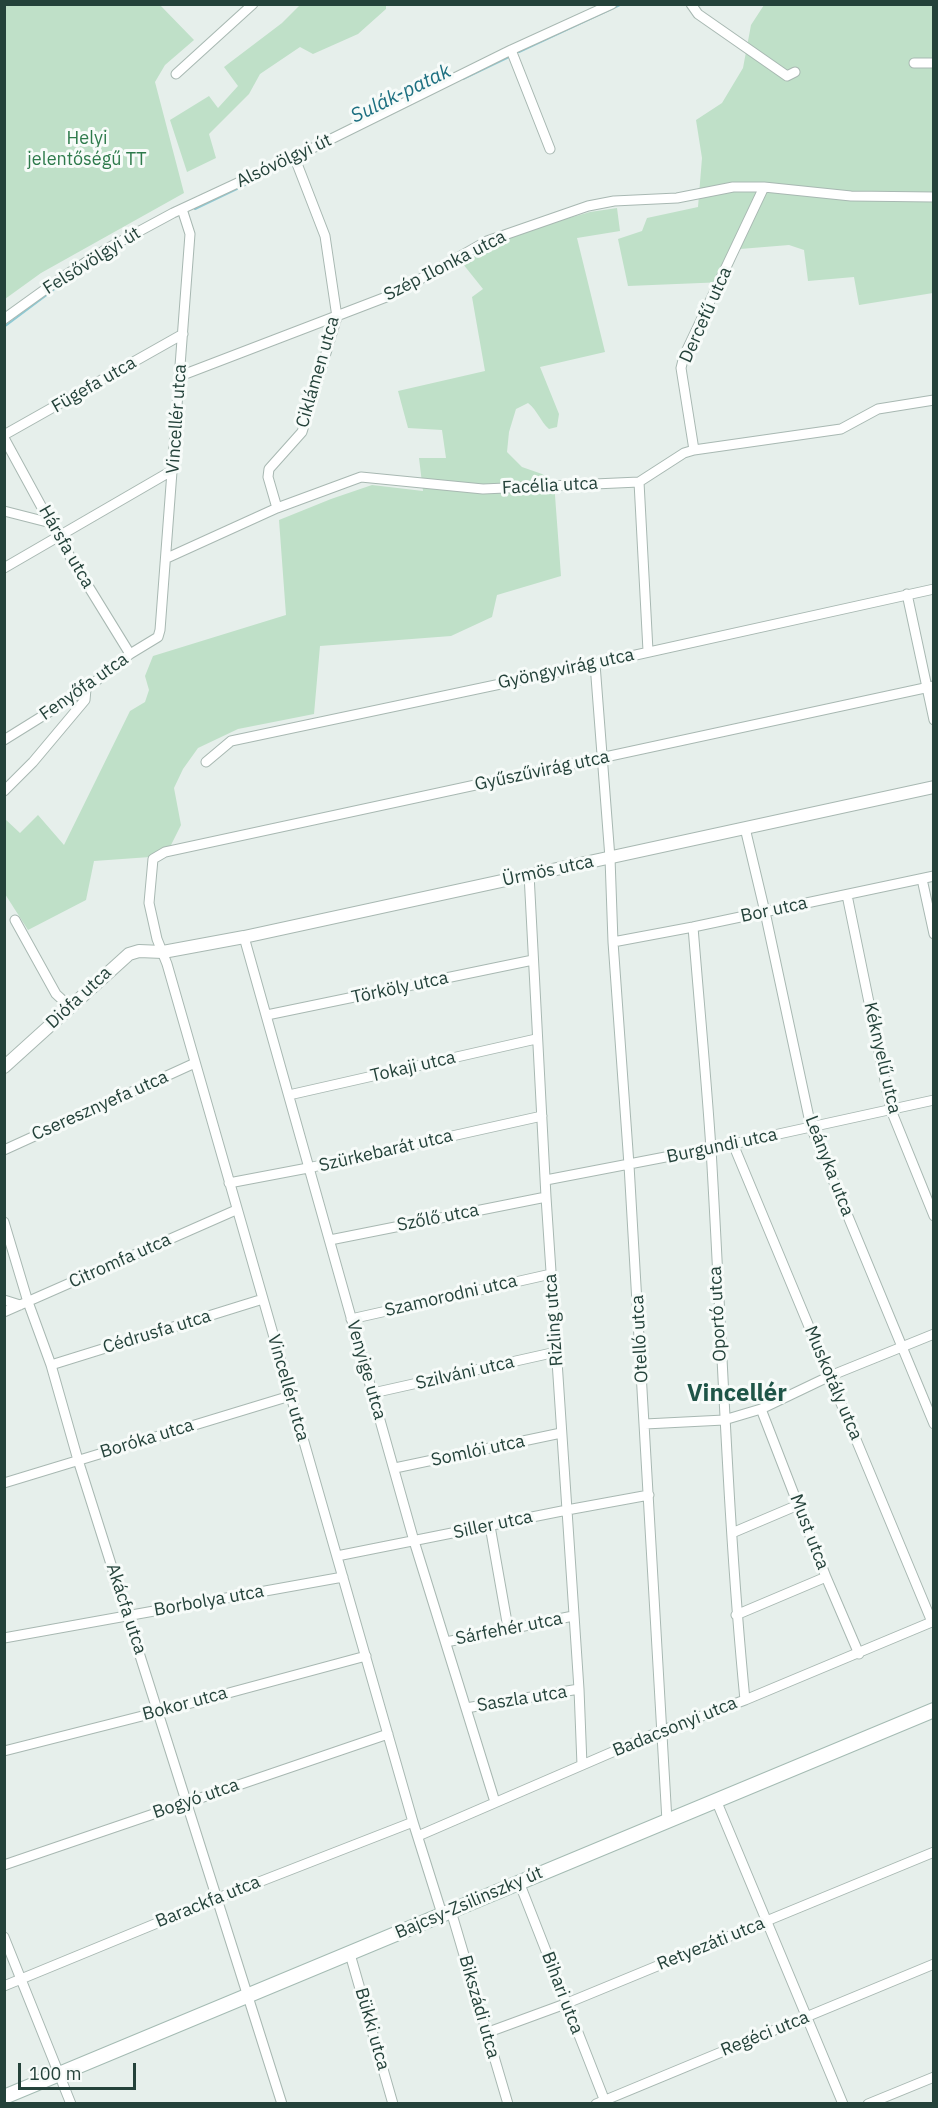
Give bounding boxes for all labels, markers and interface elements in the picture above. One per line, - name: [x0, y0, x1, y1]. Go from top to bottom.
- water label: Sulák-patak: [347, 59, 455, 129]
- park label: Helyi jelentőségű TT: [27, 128, 147, 170]
- street label: Alsóvölgyi út: [233, 130, 335, 192]
- street label: Felsővölgyi út: [39, 223, 145, 299]
- street label: Szép Ilonka utca: [380, 226, 510, 306]
- street label: Dercefű utca: [675, 264, 737, 366]
- street label: Ciklámen utca: [292, 314, 344, 430]
- street label: Fügefa utca: [48, 352, 140, 418]
- street label: Vincellér utca: [162, 363, 192, 475]
- street label: Facélia utca: [501, 473, 599, 499]
- street label: Hársfa utca: [34, 502, 98, 592]
- street label: Gyöngyvirág utca: [496, 644, 636, 694]
- street label: Fenyőfa utca: [36, 649, 132, 725]
- street label: Gyűszűvirág utca: [473, 746, 611, 796]
- street label: Ürmös utca: [500, 851, 596, 891]
- street label: Bor utca: [739, 892, 809, 928]
- street label: Diófa utca: [42, 962, 116, 1034]
- street label: Törköly utca: [350, 967, 450, 1009]
- street label: Kéknyelű utca: [859, 1000, 905, 1116]
- street label: Tokaji utca: [368, 1047, 458, 1087]
- street label: Cseresznyefa utca: [29, 1066, 171, 1146]
- street label: Leányka utca: [800, 1113, 858, 1219]
- street label: Burgundi utca: [665, 1124, 779, 1168]
- street label: Szürkebarát utca: [317, 1125, 455, 1177]
- street label: Szőlő utca: [395, 1199, 481, 1237]
- street label: Citromfa utca: [66, 1229, 174, 1293]
- street label: Oportó utca: [705, 1266, 731, 1362]
- street label: Szamorodni utca: [383, 1270, 519, 1322]
- street label: Rizling utca: [540, 1273, 568, 1367]
- street label: Otelló utca: [627, 1294, 653, 1384]
- street label: Cédrusfa utca: [100, 1305, 214, 1359]
- street label: Venyige utca: [341, 1318, 391, 1422]
- street label: Muskotály utca: [799, 1323, 867, 1443]
- street label: Vincellér utca: [262, 1332, 314, 1444]
- street label: Szilváni utca: [414, 1351, 516, 1395]
- district label: Vincellér: [687, 1380, 787, 1408]
- street label: Boróka utca: [98, 1415, 196, 1463]
- street label: Somlói utca: [429, 1431, 527, 1471]
- street label: Must utca: [785, 1491, 833, 1573]
- street label: Siller utca: [451, 1506, 535, 1544]
- street label: Akácfa utca: [101, 1561, 151, 1657]
- street label: Borbolya utca: [152, 1581, 266, 1621]
- street label: Sárfehér utca: [454, 1608, 564, 1650]
- street label: Saszla utca: [475, 1681, 569, 1717]
- street label: Bokor utca: [140, 1682, 230, 1726]
- street label: Badacsonyi utca: [610, 1692, 740, 1762]
- street label: Bogyó utca: [150, 1774, 242, 1824]
- street label: Bajcsy-Zsilinszky út: [392, 1862, 546, 1944]
- street label: Barackfa utca: [153, 1871, 263, 1933]
- street label: Retyezáti utca: [654, 1913, 768, 1975]
- street label: Bihari utca: [536, 1949, 588, 2037]
- street label: Bikszádi utca: [454, 1953, 504, 2061]
- street label: Bükki utca: [350, 1985, 394, 2073]
- street label: Regéci utca: [718, 2007, 812, 2061]
- scale bar: [21, 2051, 140, 2089]
- text: 100 m: [29, 2062, 81, 2085]

